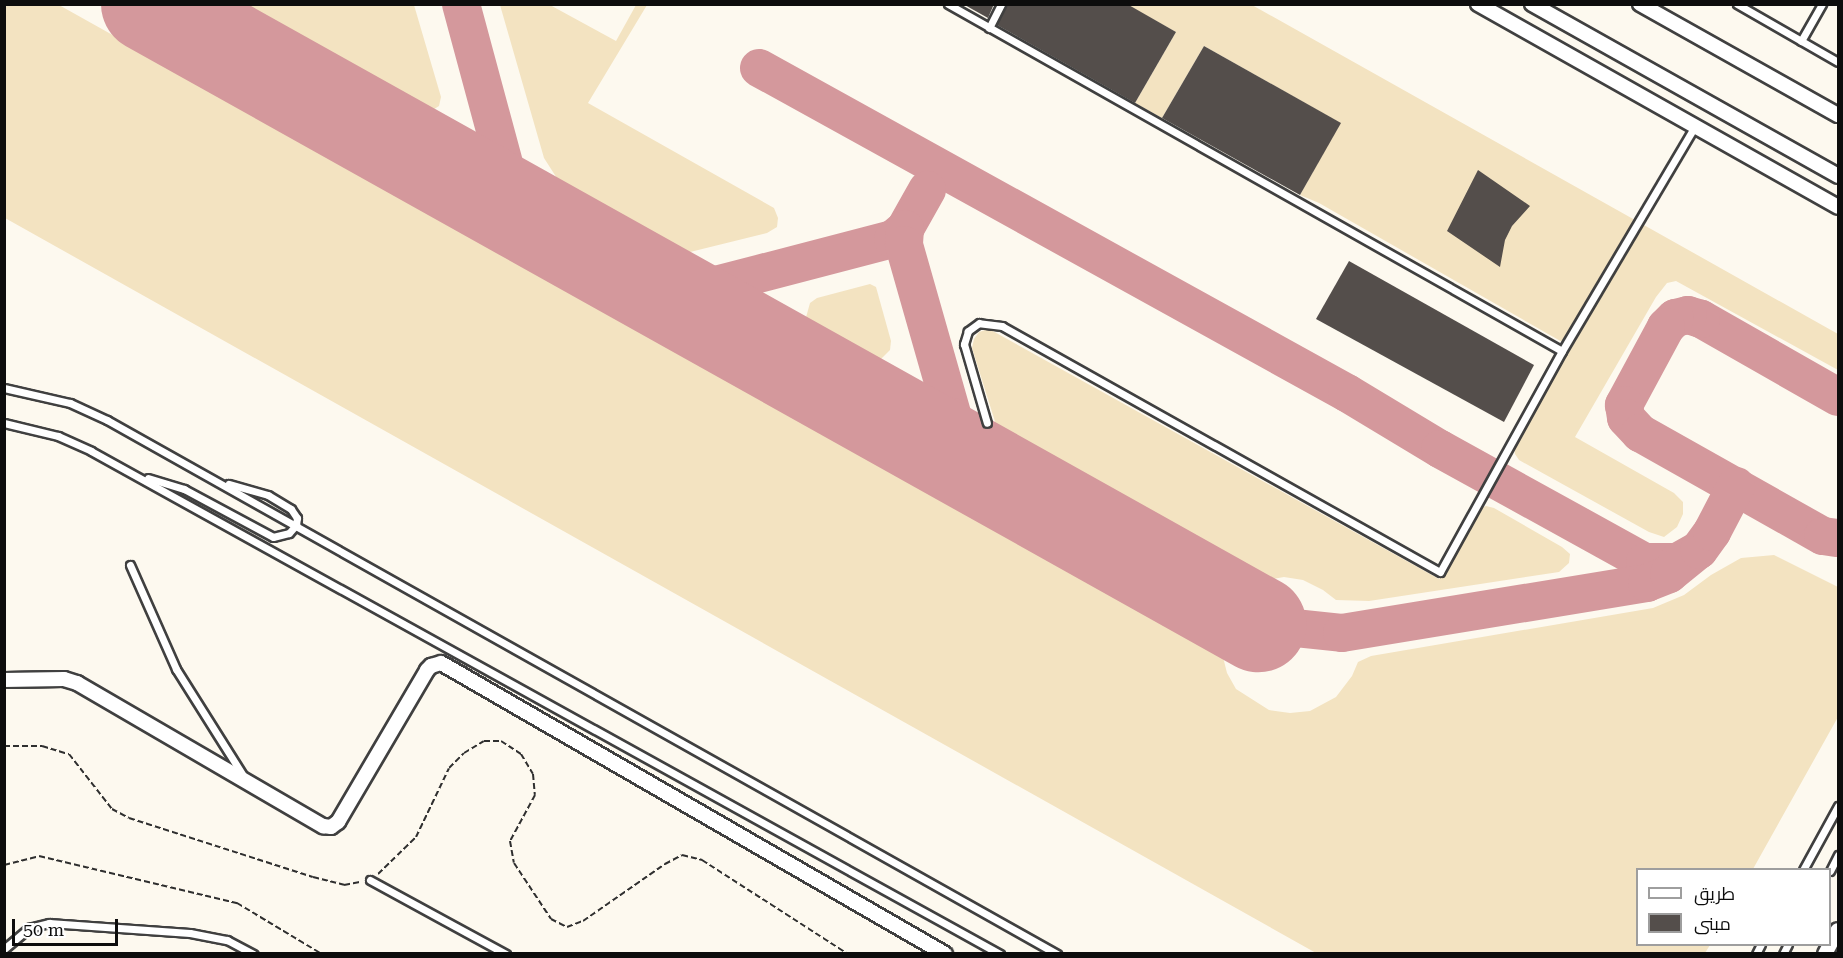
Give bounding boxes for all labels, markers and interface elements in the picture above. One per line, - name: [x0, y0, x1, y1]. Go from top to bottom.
- legend: [1636, 868, 1831, 946]
- text: طريق: [1694, 883, 1735, 904]
- scale bar: [15, 907, 122, 945]
- text: مبنى: [1694, 913, 1731, 934]
- text: 50 m: [23, 919, 64, 940]

